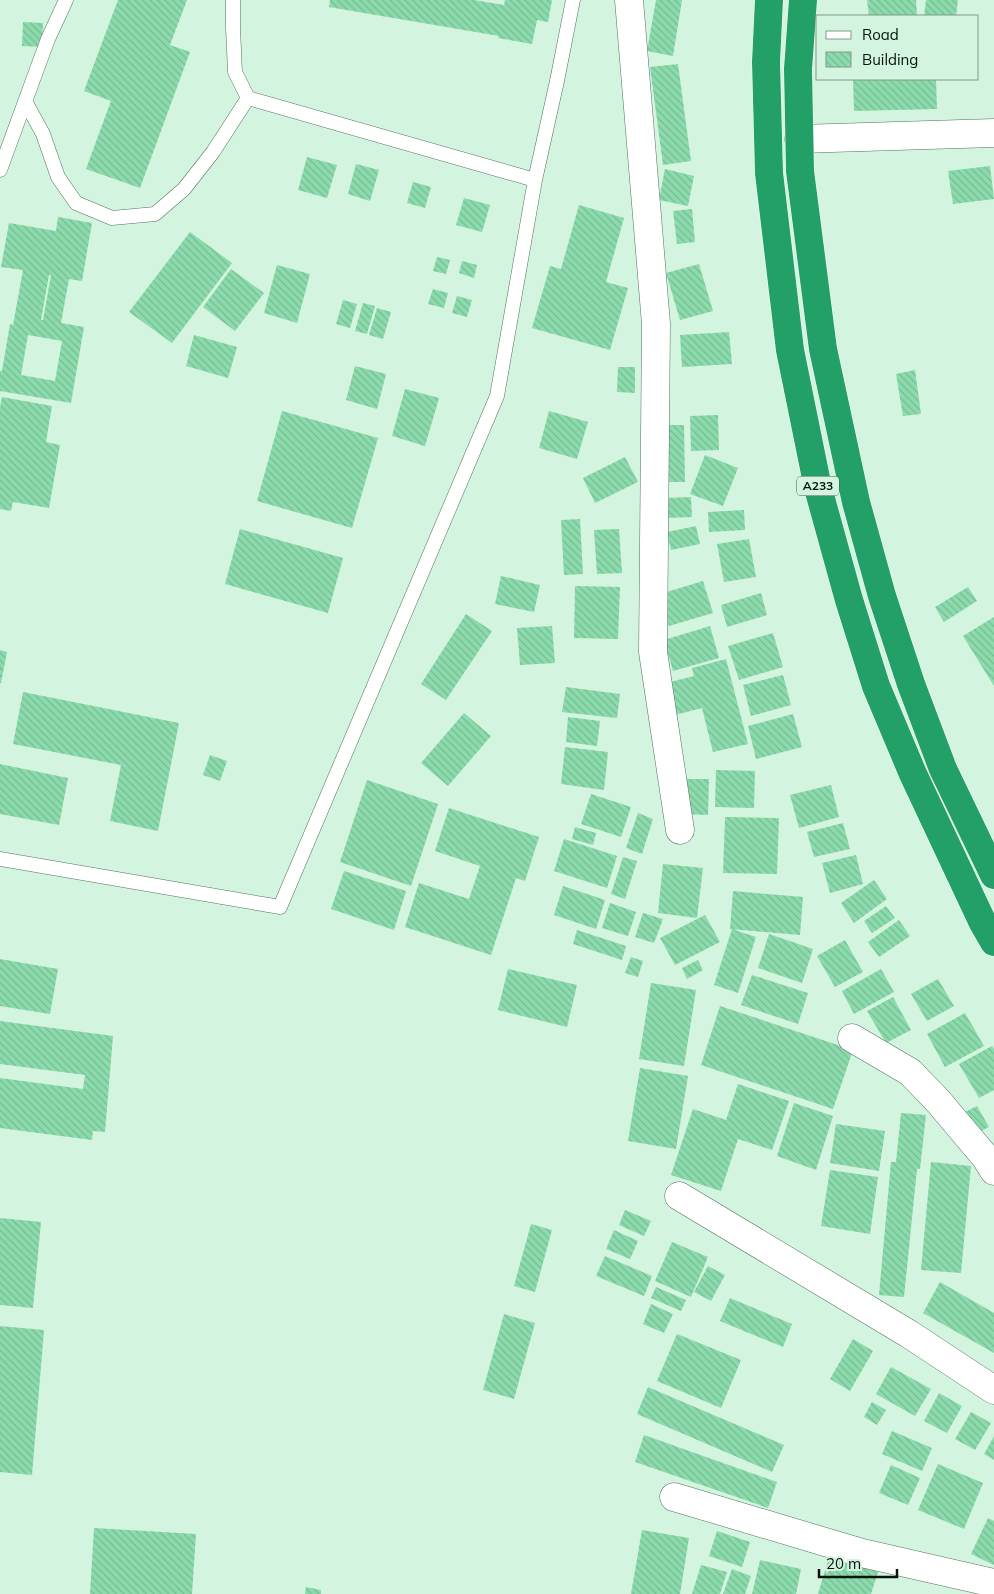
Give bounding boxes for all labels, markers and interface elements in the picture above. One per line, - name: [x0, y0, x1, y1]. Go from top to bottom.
- legend: [816, 15, 979, 80]
- text: Road: [862, 25, 899, 44]
- text: Building: [862, 50, 918, 69]
- road number: A233: [797, 476, 839, 496]
- scale bar: [819, 1546, 896, 1578]
- text: 20 m: [826, 1554, 861, 1573]

